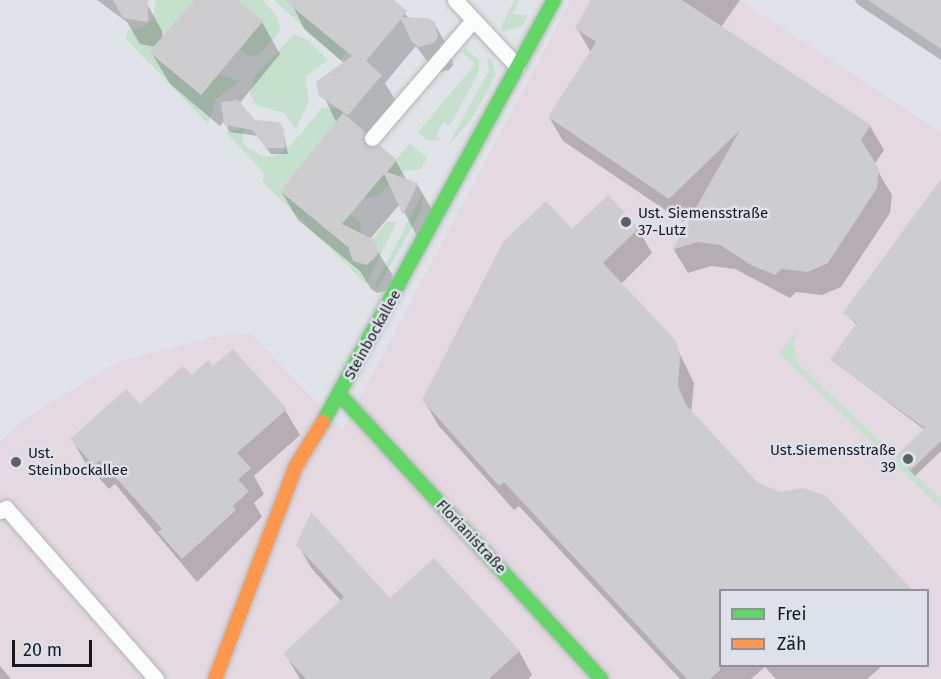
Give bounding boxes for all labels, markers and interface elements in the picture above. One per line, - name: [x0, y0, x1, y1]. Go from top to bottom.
- place label: Ust. Siemensstraße 37-Lutz: [638, 204, 768, 239]
- marker: Ust. Siemensstraße 37-Lutz: [619, 215, 633, 229]
- street label: Steinbockallee: [341, 287, 405, 383]
- place label: Ust.Siemensstraße 39: [770, 441, 896, 476]
- place label: Ust. Steinbockallee: [28, 444, 128, 479]
- marker: Ust.Siemensstraße 39: [901, 452, 915, 466]
- marker: Ust. Steinbockallee: [9, 455, 23, 469]
- street label: Florianistraße: [432, 496, 510, 578]
- legend: [719, 589, 929, 667]
- text: Frei: [777, 603, 807, 625]
- scale bar: [15, 628, 94, 666]
- text: Zäh: [777, 633, 806, 655]
- text: 20 m: [23, 639, 62, 661]

